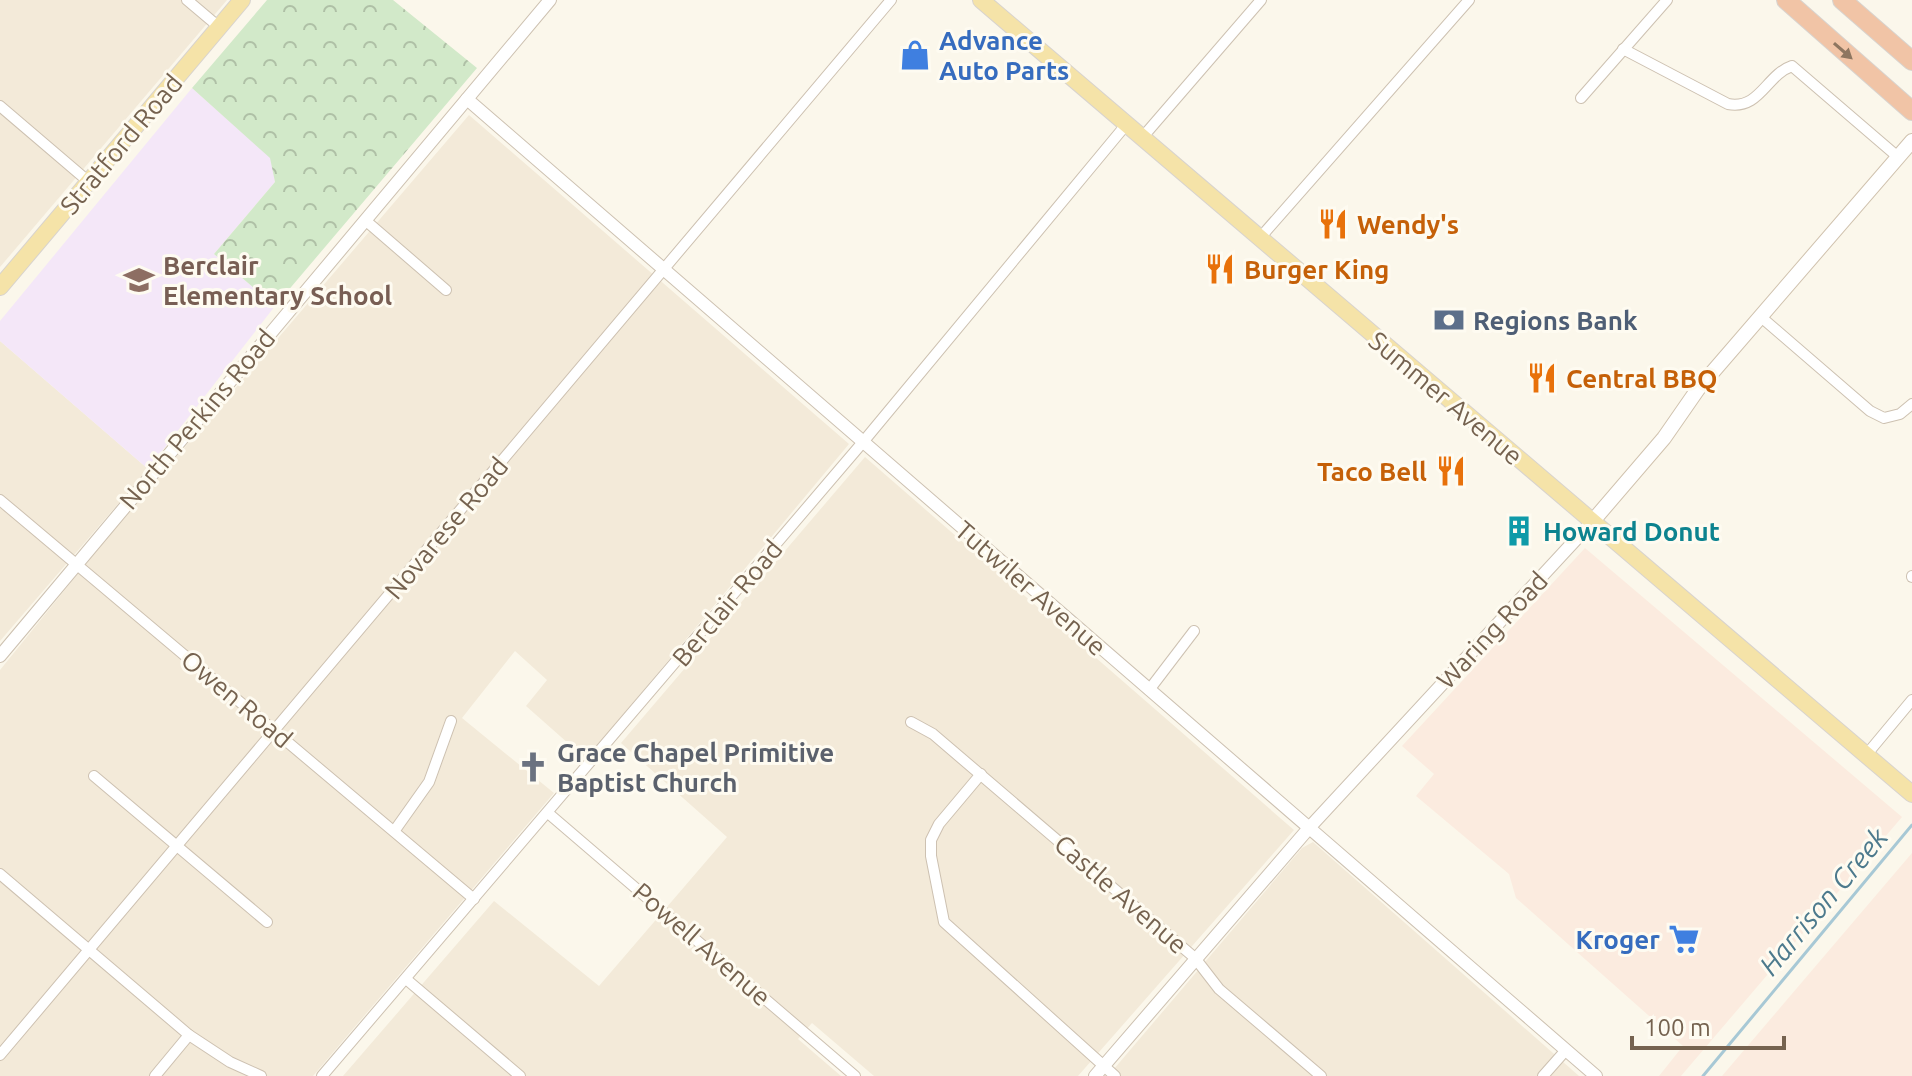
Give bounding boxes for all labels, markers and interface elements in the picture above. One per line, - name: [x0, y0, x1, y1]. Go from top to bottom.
- place label: Advance Auto Parts: [939, 26, 1069, 85]
- shop icon: Advance Auto Parts: [898, 38, 932, 72]
- one-way arrow: [1834, 41, 1853, 59]
- street label: Stratford Road: [54, 68, 188, 220]
- restaurant icon: Wendy's: [1316, 207, 1350, 241]
- place label: Wendy's: [1357, 210, 1459, 239]
- place label: Berclair Elementary School: [163, 251, 392, 310]
- restaurant icon: Burger King: [1203, 252, 1237, 286]
- place label: Burger King: [1244, 255, 1389, 284]
- school or university icon: Berclair Elementary School: [122, 263, 156, 297]
- bank icon: Regions Bank: [1432, 303, 1466, 337]
- place label: Regions Bank: [1473, 306, 1638, 335]
- street label: North Perkins Road: [113, 323, 281, 515]
- street label: Summer Avenue: [1363, 325, 1529, 471]
- restaurant icon: Central BBQ: [1525, 361, 1559, 395]
- place label: Central BBQ: [1566, 364, 1717, 393]
- street label: Novarese Road: [379, 451, 513, 605]
- restaurant icon: Taco Bell: [1434, 454, 1468, 488]
- place label: Taco Bell: [1317, 457, 1427, 486]
- building icon: Howard Donut: [1502, 514, 1536, 548]
- street label: Tutwiler Avenue: [950, 515, 1112, 661]
- place label: Howard Donut: [1543, 517, 1720, 546]
- street label: Berclair Road: [666, 534, 788, 672]
- street label: Waring Road: [1431, 566, 1553, 694]
- street label: Owen Road: [176, 644, 298, 754]
- place label: Grace Chapel Primitive Baptist Church: [557, 738, 834, 797]
- church icon: Grace Chapel Primitive Baptist Church: [516, 750, 550, 784]
- water label: Harrison Creek: [1753, 821, 1894, 981]
- street label: Castle Avenue: [1049, 829, 1193, 959]
- street label: Powell Avenue: [628, 877, 776, 1011]
- supermarket icon: Kroger: [1667, 922, 1701, 956]
- place label: Kroger: [1576, 925, 1660, 954]
- scale bar: [1632, 1000, 1784, 1050]
- text: 100 m: [1644, 1014, 1711, 1041]

